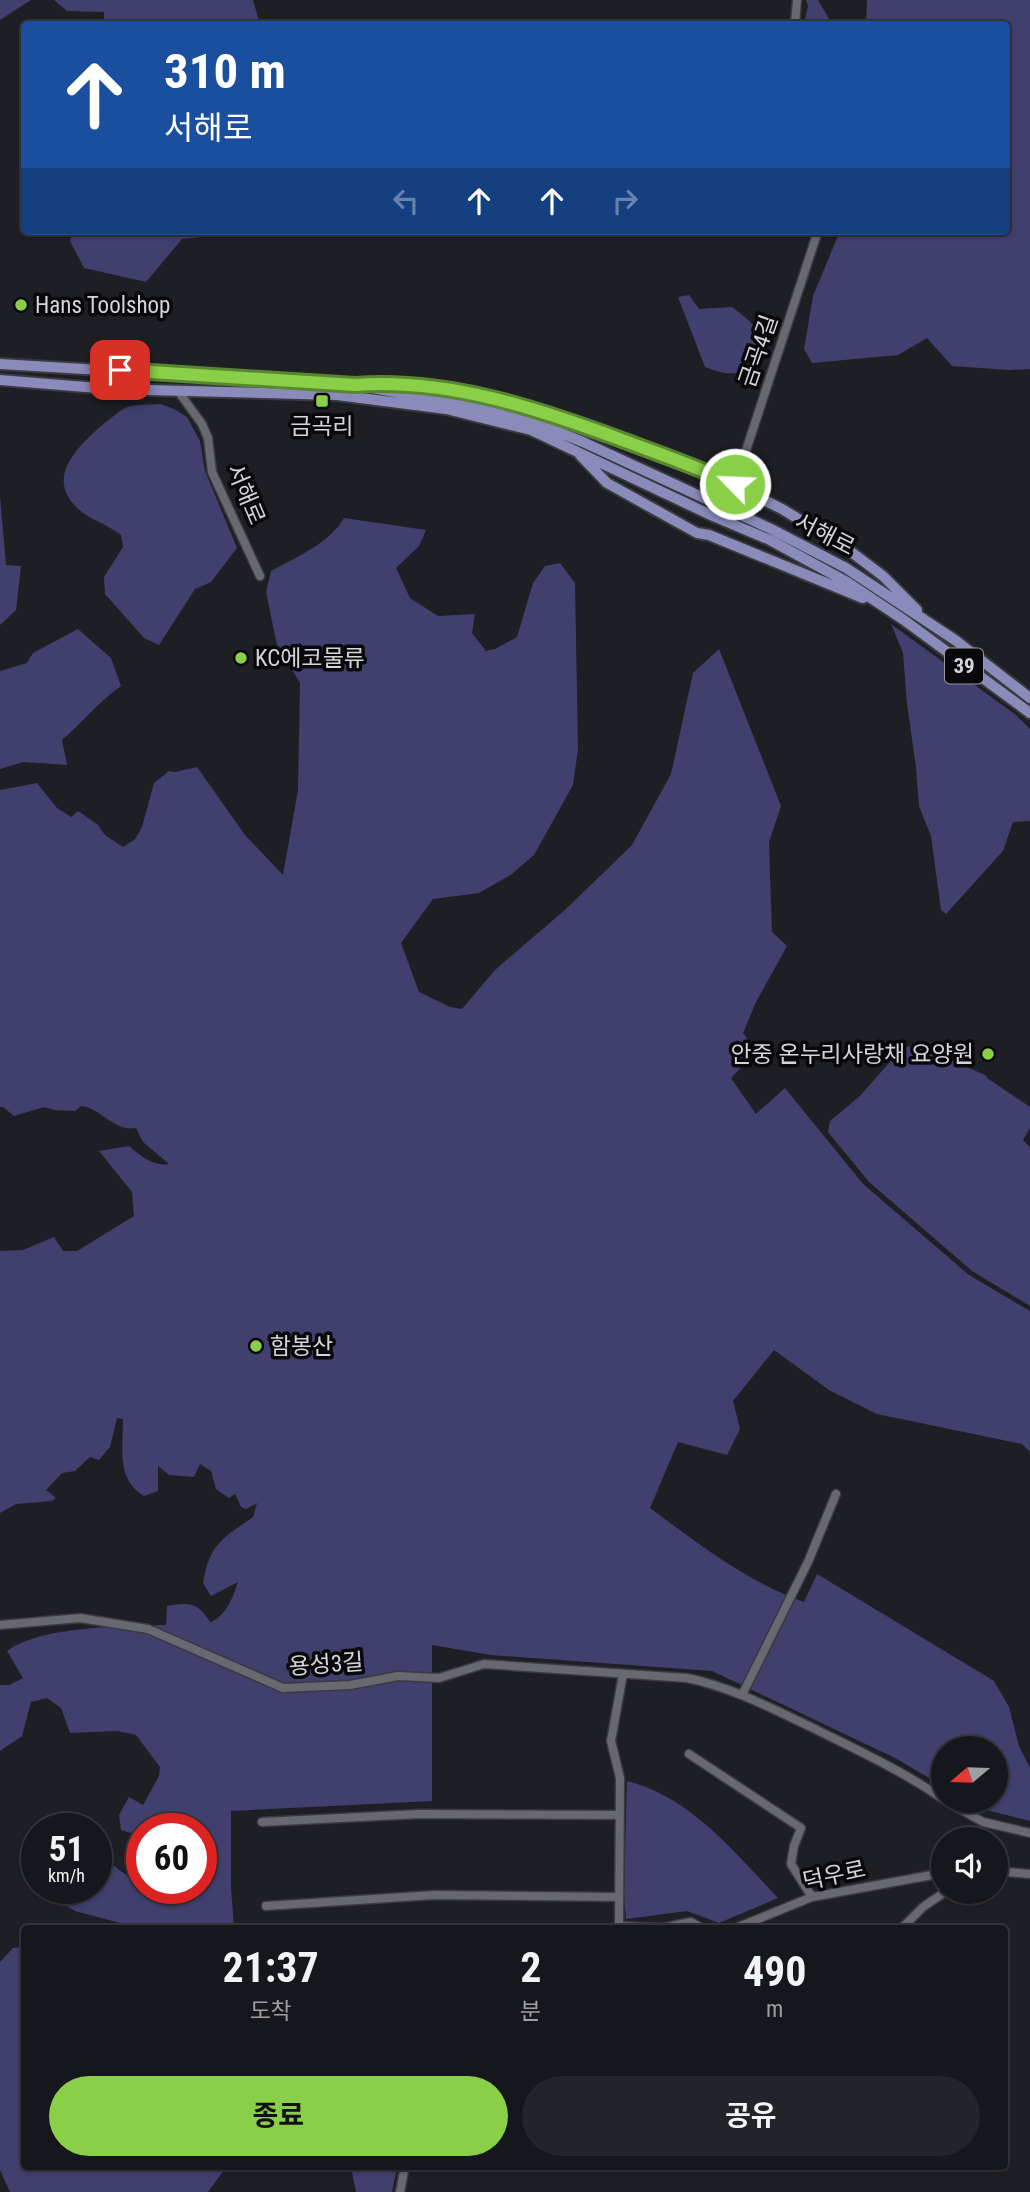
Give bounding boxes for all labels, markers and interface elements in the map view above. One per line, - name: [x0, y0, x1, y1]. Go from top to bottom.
- text: 310 m: [164, 43, 286, 100]
- icon: ahead: [49, 49, 140, 140]
- text: 서해로: [164, 109, 252, 147]
- icon: left: [387, 182, 425, 220]
- icon: ahead: [460, 182, 498, 220]
- icon: ahead: [533, 182, 571, 220]
- icon: right: [606, 182, 644, 220]
- place label: Hans Toolshop: [35, 292, 170, 319]
- marker: Hans Toolshop: [13, 297, 29, 313]
- street label: 금곡4길: [734, 311, 783, 391]
- pin: [90, 340, 150, 400]
- icon: arrive: [101, 351, 139, 389]
- marker: 금곡리: [314, 393, 330, 409]
- place label: 금곡리: [290, 413, 354, 440]
- position arrow: [698, 447, 772, 521]
- street label: 서해로: [221, 460, 270, 529]
- street label: 서해로: [790, 508, 859, 561]
- place label: KC에코물류: [255, 645, 365, 672]
- road number: 39: [945, 648, 983, 684]
- marker: KC에코물류: [233, 650, 249, 666]
- place label: 안중 온누리사랑채 요양원: [731, 1041, 974, 1068]
- marker: 안중 온누리사랑채 요양원: [980, 1046, 996, 1062]
- place label: 함봉산: [270, 1333, 333, 1360]
- marker: 함봉산: [248, 1338, 264, 1354]
- street label: 용성3길: [288, 1648, 364, 1681]
- north arrow: [931, 1736, 1008, 1813]
- map controls: [931, 1736, 1008, 1904]
- speed limit sign: 60: [126, 1813, 217, 1904]
- button: sound: [931, 1827, 1008, 1904]
- text: 51: [49, 1829, 84, 1870]
- street label: 덕우로: [800, 1856, 868, 1895]
- text: km/h: [48, 1865, 85, 1886]
- text: 21:37: [222, 1943, 319, 1992]
- text: 2: [520, 1943, 541, 1992]
- text: 490: [743, 1947, 807, 1996]
- text: m: [766, 1996, 783, 2023]
- text: 도착: [249, 1998, 292, 2025]
- text: 분: [520, 1998, 541, 2025]
- button: 종료: [49, 2076, 508, 2156]
- button: 공유: [522, 2076, 980, 2156]

